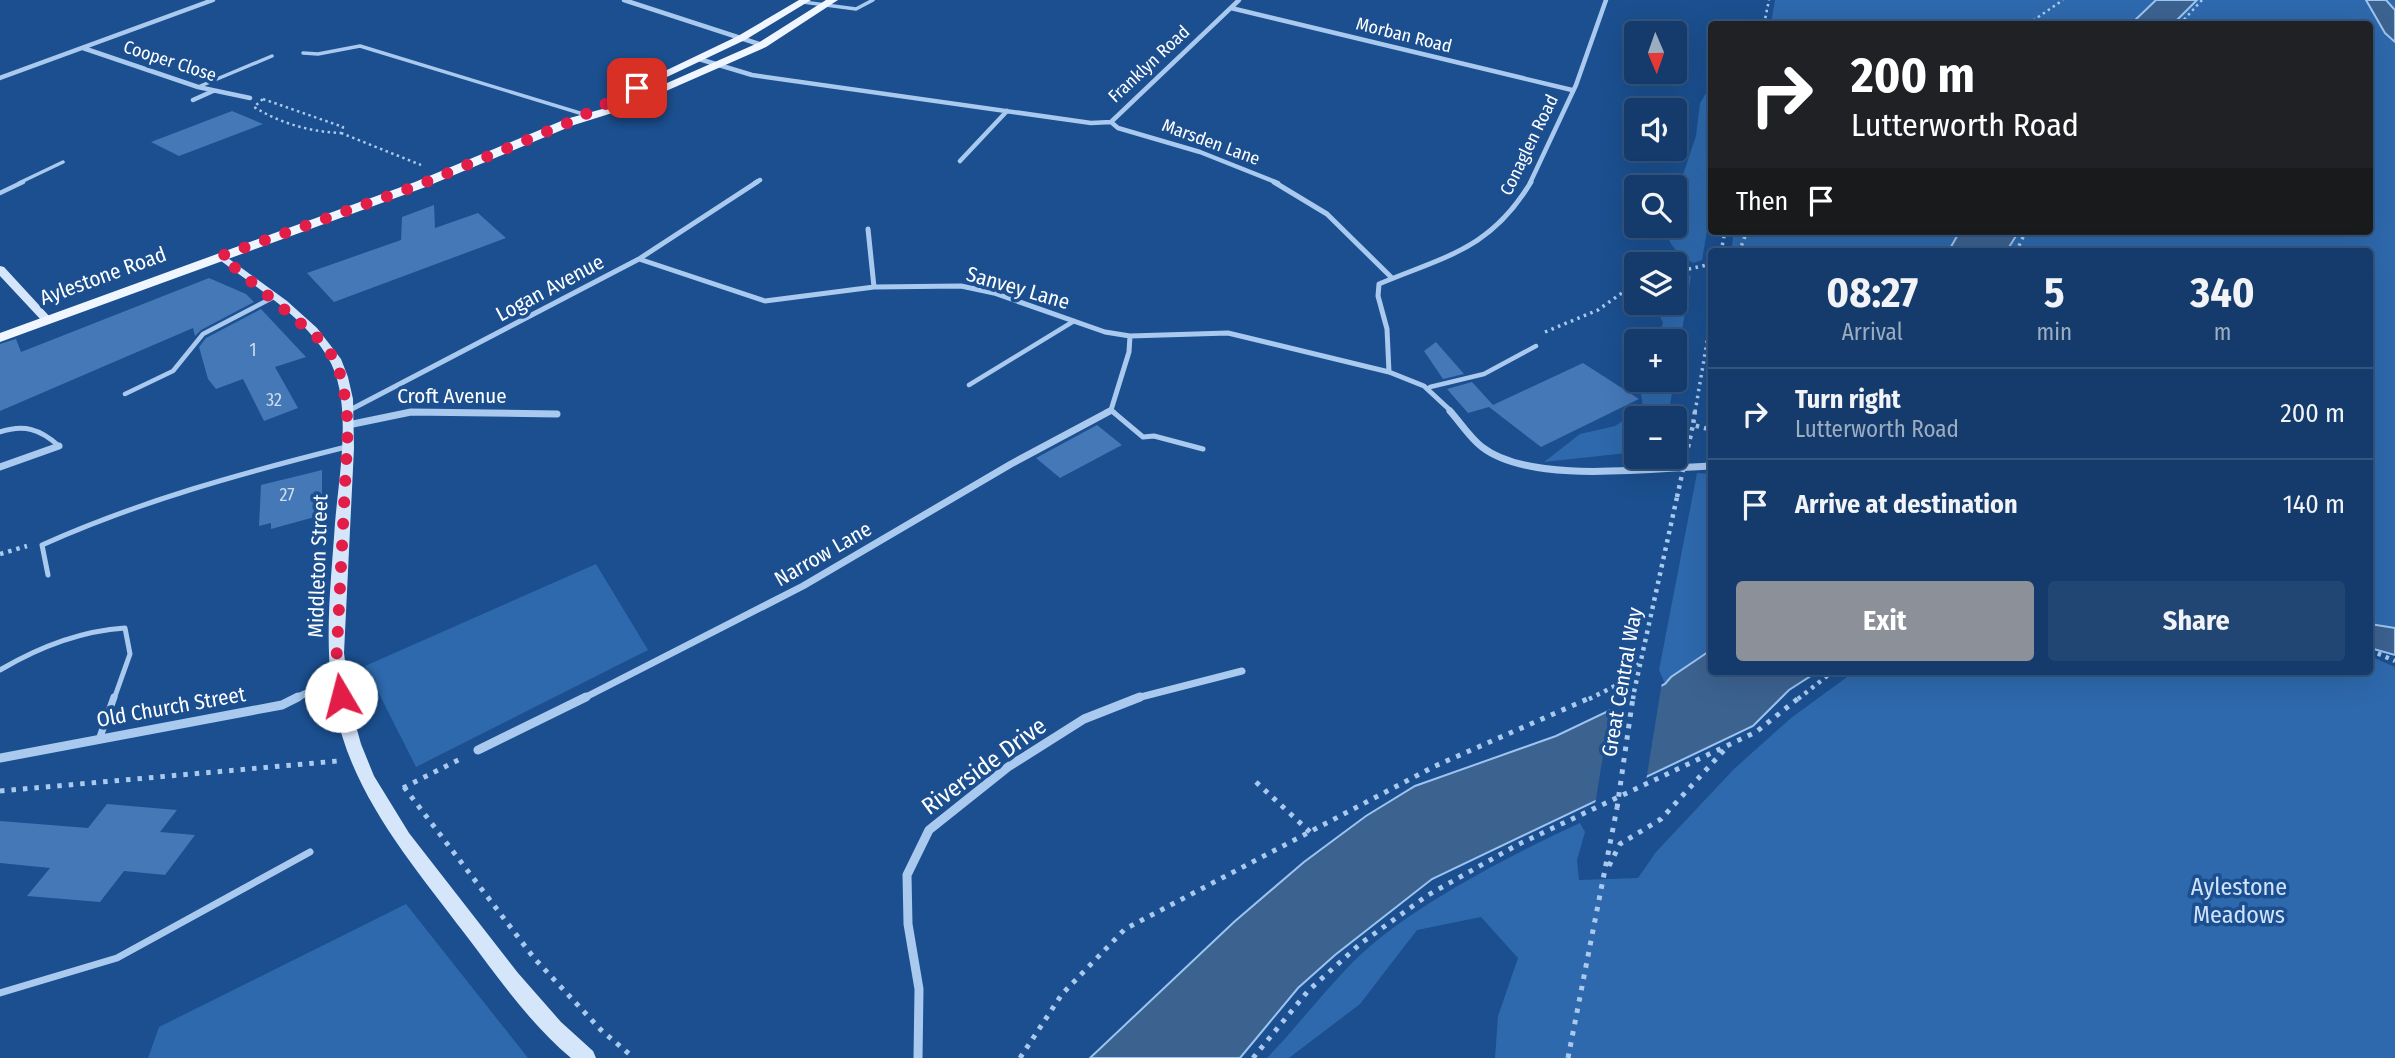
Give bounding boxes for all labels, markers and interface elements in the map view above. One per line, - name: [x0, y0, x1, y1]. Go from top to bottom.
- street label: Morban Road: [1354, 12, 1454, 58]
- street label: Franklyn Road: [1104, 21, 1194, 107]
- north arrow: [1624, 21, 1687, 84]
- map controls: [1624, 21, 1687, 469]
- street label: Cooper Close: [121, 36, 219, 86]
- text: 200 m: [1851, 46, 1975, 105]
- icon: right: [1736, 49, 1827, 140]
- pin: [607, 58, 667, 118]
- icon: arrive: [618, 69, 656, 107]
- street label: Conaglen Road: [1495, 91, 1563, 199]
- button: sound: [1624, 98, 1687, 161]
- text: Lutterworth Road: [1851, 106, 2079, 144]
- street label: Marsden Lane: [1159, 114, 1263, 170]
- button: search: [1624, 175, 1687, 238]
- icon: arrive: [1802, 182, 1840, 220]
- text: Then: [1736, 186, 1788, 217]
- street label: Aylestone Road: [36, 241, 170, 311]
- street label: Logan Avenue: [491, 249, 609, 327]
- button: layers: [1624, 252, 1687, 315]
- street label: Sanvey Lane: [963, 261, 1073, 315]
- text: 08:27: [1826, 268, 1918, 318]
- text: 5: [2044, 268, 2065, 318]
- text: 340: [2190, 268, 2255, 318]
- text: Arrival: [1842, 318, 1903, 346]
- text: min: [2036, 318, 2072, 346]
- text: m: [2214, 318, 2231, 346]
- button: +: [1624, 329, 1687, 392]
- house number: 1: [249, 339, 257, 361]
- street label: Croft Avenue: [397, 383, 507, 409]
- text: Turn right: [1795, 384, 1901, 415]
- house number: 32: [266, 389, 282, 411]
- icon: right: [1736, 395, 1774, 433]
- text: 200 m: [2280, 398, 2345, 429]
- button: −: [1624, 406, 1687, 469]
- text: Lutterworth Road: [1795, 415, 1959, 443]
- house number: 27: [279, 484, 295, 506]
- icon: arrive: [1736, 486, 1774, 524]
- text: Arrive at destination: [1795, 489, 2018, 520]
- text: 140 m: [2283, 489, 2345, 520]
- street label: Middleton Street: [302, 494, 334, 638]
- street label: Narrow Lane: [770, 516, 876, 592]
- button: Exit: [1736, 581, 2034, 661]
- button: Share: [2048, 581, 2345, 661]
- street label: Great Central Way: [1596, 605, 1648, 759]
- position arrow: [304, 659, 378, 733]
- street label: Old Church Street: [95, 681, 248, 733]
- street label: Riverside Drive: [916, 711, 1052, 821]
- park label: Aylestone Meadows: [2191, 873, 2287, 929]

